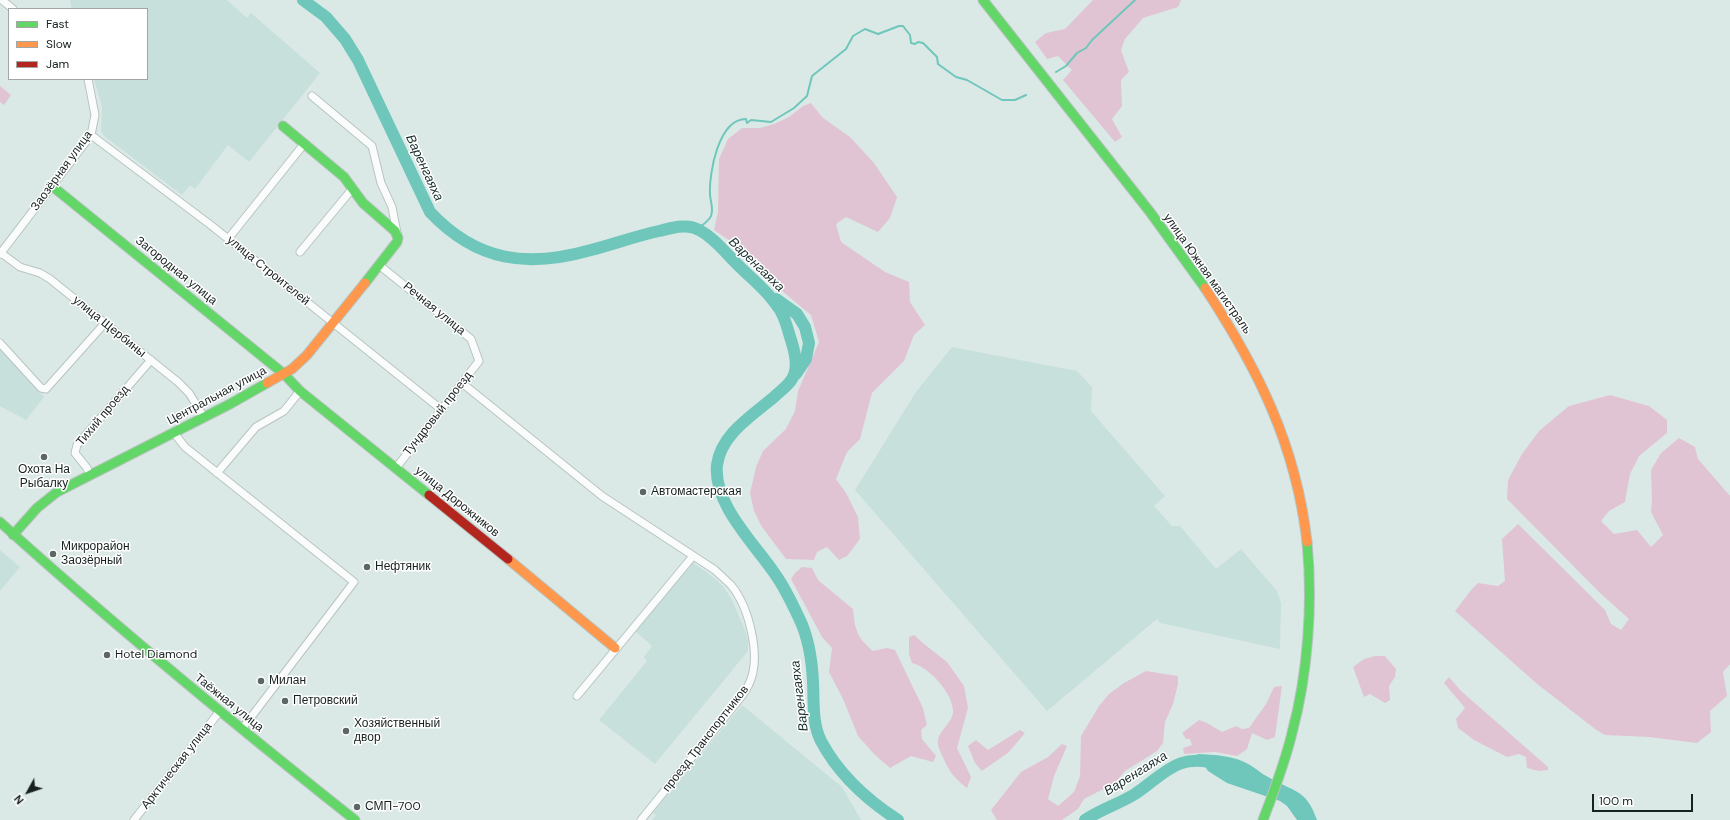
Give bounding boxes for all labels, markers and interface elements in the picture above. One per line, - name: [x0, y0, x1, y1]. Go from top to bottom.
- legend: [8, 8, 148, 80]
- text: Fast: [46, 16, 69, 32]
- text: Slow: [46, 36, 72, 52]
- text: Jam: [46, 56, 69, 72]
- street label: Заозёрная улица: [28, 128, 96, 214]
- water label: Варенгаяха: [402, 132, 446, 204]
- street label: улица Южная магистраль: [1160, 211, 1254, 337]
- street label: улица Строителей: [224, 233, 312, 309]
- street label: Загородная улица: [132, 234, 220, 308]
- water label: Варенгаяха: [725, 235, 787, 295]
- street label: Речная улица: [400, 279, 468, 339]
- street label: улица Щербины: [70, 293, 148, 361]
- street label: Центральная улица: [165, 364, 269, 428]
- street label: Тундровый проезд: [401, 369, 475, 459]
- street label: Тихий проезд: [74, 383, 132, 449]
- marker: Охота На Рыбалку: [39, 452, 49, 462]
- place label: Охота На Рыбалку: [18, 463, 70, 491]
- street label: улица Дорожников: [412, 464, 502, 540]
- place label: Автомастерская: [651, 485, 741, 499]
- marker: Автомастерская: [638, 487, 648, 497]
- place label: Микрорайон Заозёрный: [61, 540, 130, 568]
- marker: Микрорайон Заозёрный: [48, 549, 58, 559]
- place label: Нефтяник: [375, 560, 431, 574]
- marker: Нефтяник: [362, 562, 372, 572]
- place label: Hotel Diamond: [115, 648, 197, 662]
- marker: Hotel Diamond: [102, 650, 112, 660]
- water label: Варенгаяха: [788, 660, 812, 732]
- street label: Таёжная улица: [192, 671, 266, 735]
- place label: Милан: [269, 674, 306, 688]
- marker: Милан: [256, 676, 266, 686]
- street label: проезд Транспортников: [660, 683, 752, 795]
- place label: Петровский: [293, 694, 358, 708]
- marker: Петровский: [280, 696, 290, 706]
- place label: Хозяйственный двор: [354, 717, 440, 745]
- street label: Арктическая улица: [139, 720, 215, 812]
- marker: Хозяйственный двор: [341, 726, 351, 736]
- water label: Варенгаяха: [1102, 748, 1170, 800]
- north arrow: [8, 772, 48, 812]
- scale bar: [1594, 786, 1695, 812]
- text: N: [11, 792, 27, 807]
- text: 100 m: [1599, 793, 1633, 809]
- place label: СМП-700: [365, 800, 421, 814]
- marker: СМП-700: [352, 802, 362, 812]

